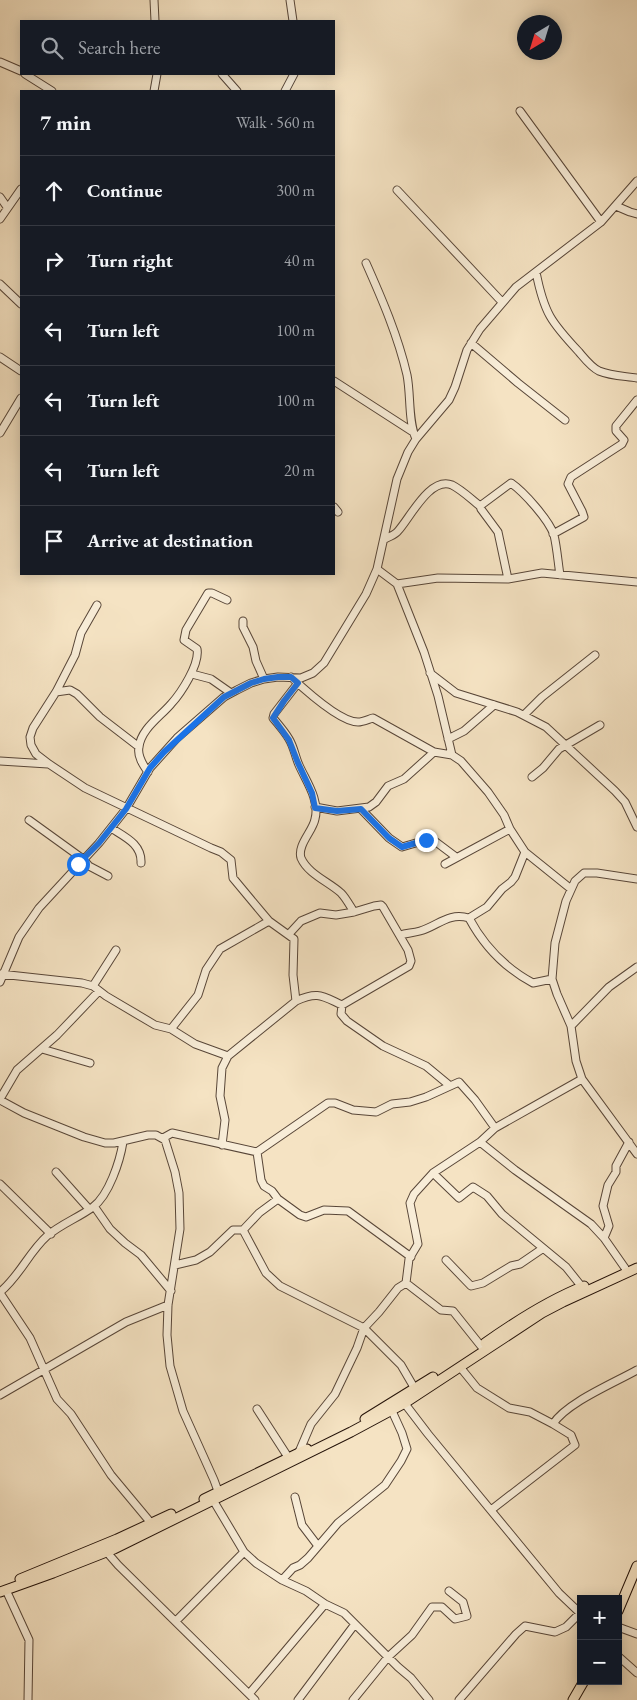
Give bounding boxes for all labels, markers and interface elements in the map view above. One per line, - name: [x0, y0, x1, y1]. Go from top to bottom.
- north arrow: [517, 15, 562, 60]
- search box: [20, 20, 335, 75]
- icon: search: [38, 34, 66, 62]
- text: Search here: [78, 35, 160, 60]
- text: 7 min: [40, 109, 91, 136]
- text: Walk · 560 m: [236, 112, 315, 133]
- icon: ahead: [40, 177, 68, 205]
- text: Continue: [87, 178, 162, 203]
- text: 300 m: [276, 180, 315, 201]
- icon: right: [40, 247, 68, 275]
- text: Turn right: [87, 248, 173, 273]
- text: 40 m: [284, 250, 315, 271]
- icon: left: [40, 317, 68, 345]
- text: Turn left: [87, 318, 159, 343]
- text: 100 m: [276, 320, 315, 341]
- icon: left: [40, 387, 68, 415]
- text: Turn left: [87, 388, 159, 413]
- text: 100 m: [276, 390, 315, 411]
- icon: left: [40, 457, 68, 485]
- text: Turn left: [87, 458, 159, 483]
- text: 20 m: [284, 460, 315, 481]
- icon: arrive: [40, 527, 68, 555]
- text: Arrive at destination: [87, 528, 253, 553]
- route end: [415, 829, 438, 852]
- route start: [67, 853, 90, 876]
- map controls: [577, 1595, 622, 1685]
- button: +: [577, 1595, 622, 1640]
- button: −: [577, 1640, 622, 1685]

